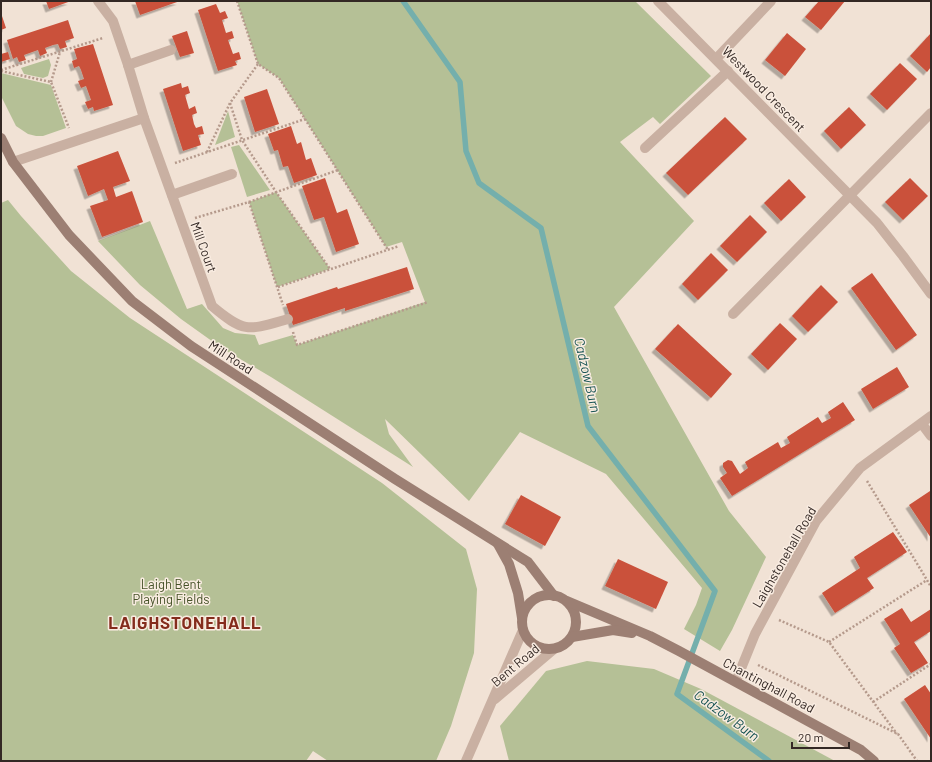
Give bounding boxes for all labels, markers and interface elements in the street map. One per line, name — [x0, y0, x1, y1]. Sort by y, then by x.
street label: Westwood Crescent — [719, 43, 809, 135]
street label: Mill Court — [187, 219, 221, 275]
water label: Cadzow Burn — [571, 336, 605, 414]
street label: Mill Road — [206, 337, 256, 377]
street label: Laighstonehall Road — [749, 504, 819, 610]
park label: Laigh Bent Playing Fields — [132, 576, 210, 607]
district label: LAIGHSTONEHALL — [108, 612, 262, 632]
street label: Bent Road — [488, 640, 542, 690]
street label: Chantinghall Road — [720, 654, 818, 716]
water label: Cadzow Burn — [691, 686, 763, 744]
scale bar — [792, 724, 849, 750]
text: 20 m — [798, 730, 824, 744]

